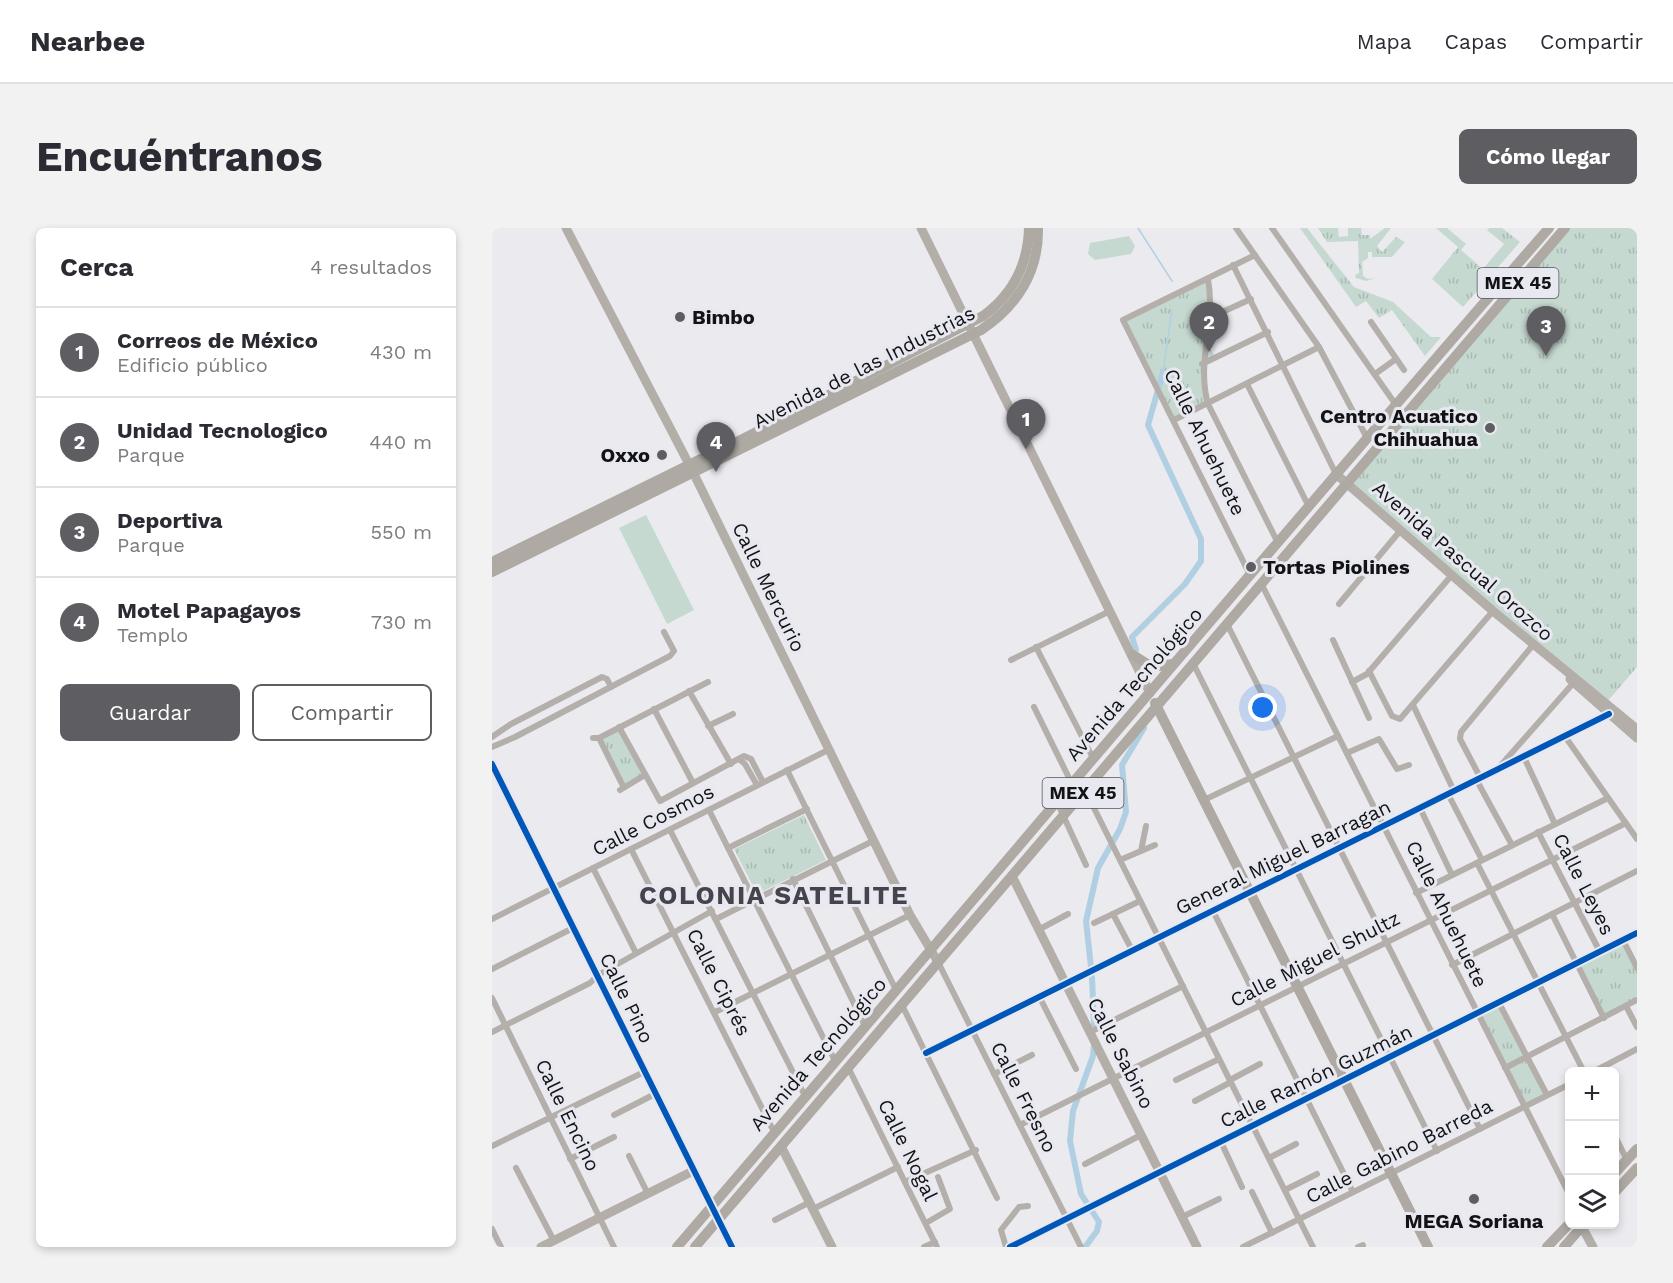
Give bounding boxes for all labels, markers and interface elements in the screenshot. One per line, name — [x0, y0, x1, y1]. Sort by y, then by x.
text: Nearbee — [30, 25, 145, 58]
text: Mapa — [1357, 29, 1412, 54]
text: Capas — [1445, 29, 1507, 54]
text: Compartir — [1540, 29, 1643, 54]
button: Cómo llegar — [1459, 129, 1637, 184]
text: Encuéntranos — [36, 132, 323, 181]
text: Cerca — [60, 252, 134, 282]
text: 4 resultados — [310, 255, 432, 279]
road number: MEX 45 — [1478, 268, 1558, 298]
street label: Avenida de las Industrias — [749, 301, 979, 433]
pin: 2 — [1190, 302, 1228, 352]
place label: Bimbo — [692, 305, 755, 329]
pin: 3 — [1526, 306, 1566, 356]
marker: Bimbo — [673, 310, 687, 324]
text: Correos de México — [117, 328, 318, 353]
text: 1 — [75, 340, 84, 364]
text: 430 m — [370, 340, 432, 364]
text: Edificio público — [117, 353, 268, 377]
street label: Calle Ahuehuete — [1159, 365, 1251, 519]
pin: 1 — [1006, 400, 1046, 449]
place label: Centro Acuatico Chihuahua — [1320, 404, 1478, 451]
text: Unidad Tecnologico — [117, 418, 328, 443]
marker: Centro Acuatico Chihuahua — [1483, 421, 1497, 435]
pin: 4 — [696, 422, 736, 472]
text: 2 — [74, 430, 85, 454]
text: 440 m — [369, 430, 432, 454]
text: Parque — [117, 443, 185, 467]
place label: Oxxo — [600, 443, 650, 467]
marker: Oxxo — [655, 448, 669, 462]
street label: Avenida Pascual Orozco — [1368, 476, 1558, 646]
text: Deportiva — [117, 508, 223, 533]
street label: Calle Mercurio — [727, 518, 811, 656]
text: 3 — [74, 520, 85, 544]
text: 550 m — [370, 520, 432, 544]
text: Parque — [117, 533, 185, 557]
place label: Tortas Piolines — [1263, 555, 1410, 579]
marker: Tortas Piolines — [1244, 560, 1258, 574]
text: Motel Papagayos — [117, 598, 301, 623]
street label: Avenida Tecnológico — [1061, 602, 1207, 766]
text: 4 — [73, 610, 86, 634]
text: 730 m — [371, 610, 432, 634]
text: Templo — [117, 623, 188, 647]
button: Guardar — [60, 684, 240, 741]
button: Compartir — [252, 684, 432, 741]
your location — [1248, 693, 1277, 722]
road number: MEX 45 — [1042, 778, 1124, 808]
street label: Calle Cosmos — [588, 779, 718, 861]
street label: General Miguel Barragan — [1171, 794, 1395, 920]
street label: Calle Leyes — [1548, 829, 1620, 939]
street label: Calle Ahuehuete — [1401, 837, 1493, 991]
district label: COLONIA SATELITE — [639, 880, 909, 910]
street label: Calle Miguel Shultz — [1226, 906, 1404, 1012]
street label: Calle Ciprés — [682, 924, 756, 1040]
street label: Calle Pino — [595, 949, 659, 1047]
street label: Avenida Tecnológico — [745, 972, 891, 1136]
street label: Calle Sabino — [1083, 993, 1159, 1113]
street label: Calle Ramón Guzmán — [1216, 1019, 1416, 1133]
street label: Calle Fresno — [986, 1038, 1062, 1156]
street label: Calle Encino — [531, 1055, 605, 1175]
map controls — [1565, 1067, 1619, 1229]
button: + — [1565, 1067, 1619, 1121]
street label: Calle Gabino Barreda — [1302, 1093, 1496, 1209]
street label: Calle Nogal — [873, 1095, 943, 1205]
button: − — [1565, 1121, 1619, 1175]
button: layers — [1565, 1175, 1619, 1229]
marker: MEGA Soriana — [1467, 1192, 1481, 1206]
place label: MEGA Soriana — [1405, 1209, 1544, 1233]

